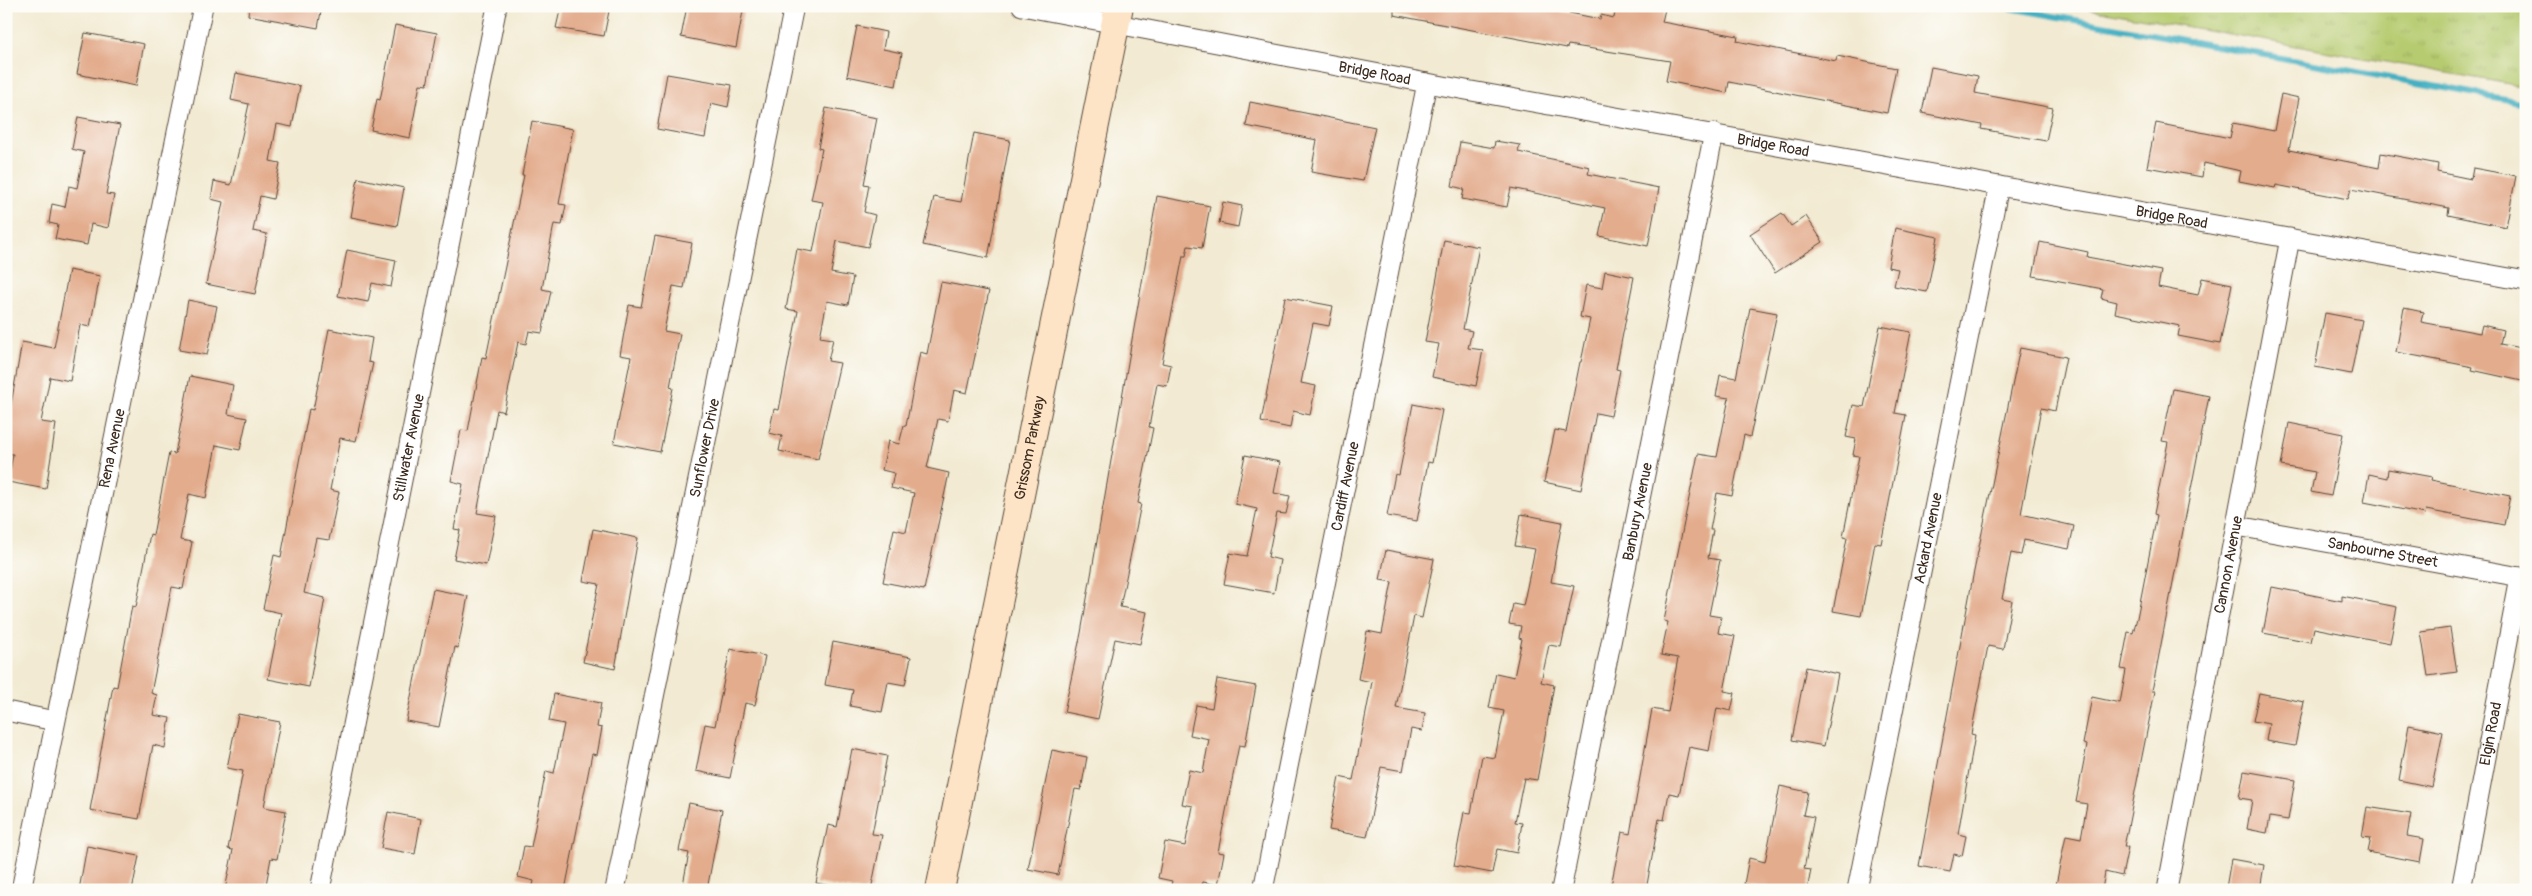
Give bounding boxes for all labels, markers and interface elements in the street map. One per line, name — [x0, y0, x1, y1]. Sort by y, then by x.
street label: Bridge Road — [1337, 57, 1412, 90]
street label: Bridge Road — [1735, 130, 1811, 162]
street label: Bridge Road — [2134, 202, 2209, 233]
street label: Stillwater Avenue — [389, 392, 429, 503]
street label: Grissom Parkway — [1010, 394, 1050, 502]
street label: Sunflower Drive — [686, 396, 724, 499]
street label: Rena Avenue — [95, 406, 130, 490]
street label: Cardiff Avenue — [1327, 439, 1364, 533]
street label: Banbury Avenue — [1619, 460, 1657, 562]
street label: Ackard Avenue — [1910, 490, 1947, 585]
street label: Cannon Avenue — [2210, 514, 2247, 615]
street label: Sanbourne Street — [2326, 533, 2440, 572]
street label: Elgin Road — [2476, 700, 2506, 767]

